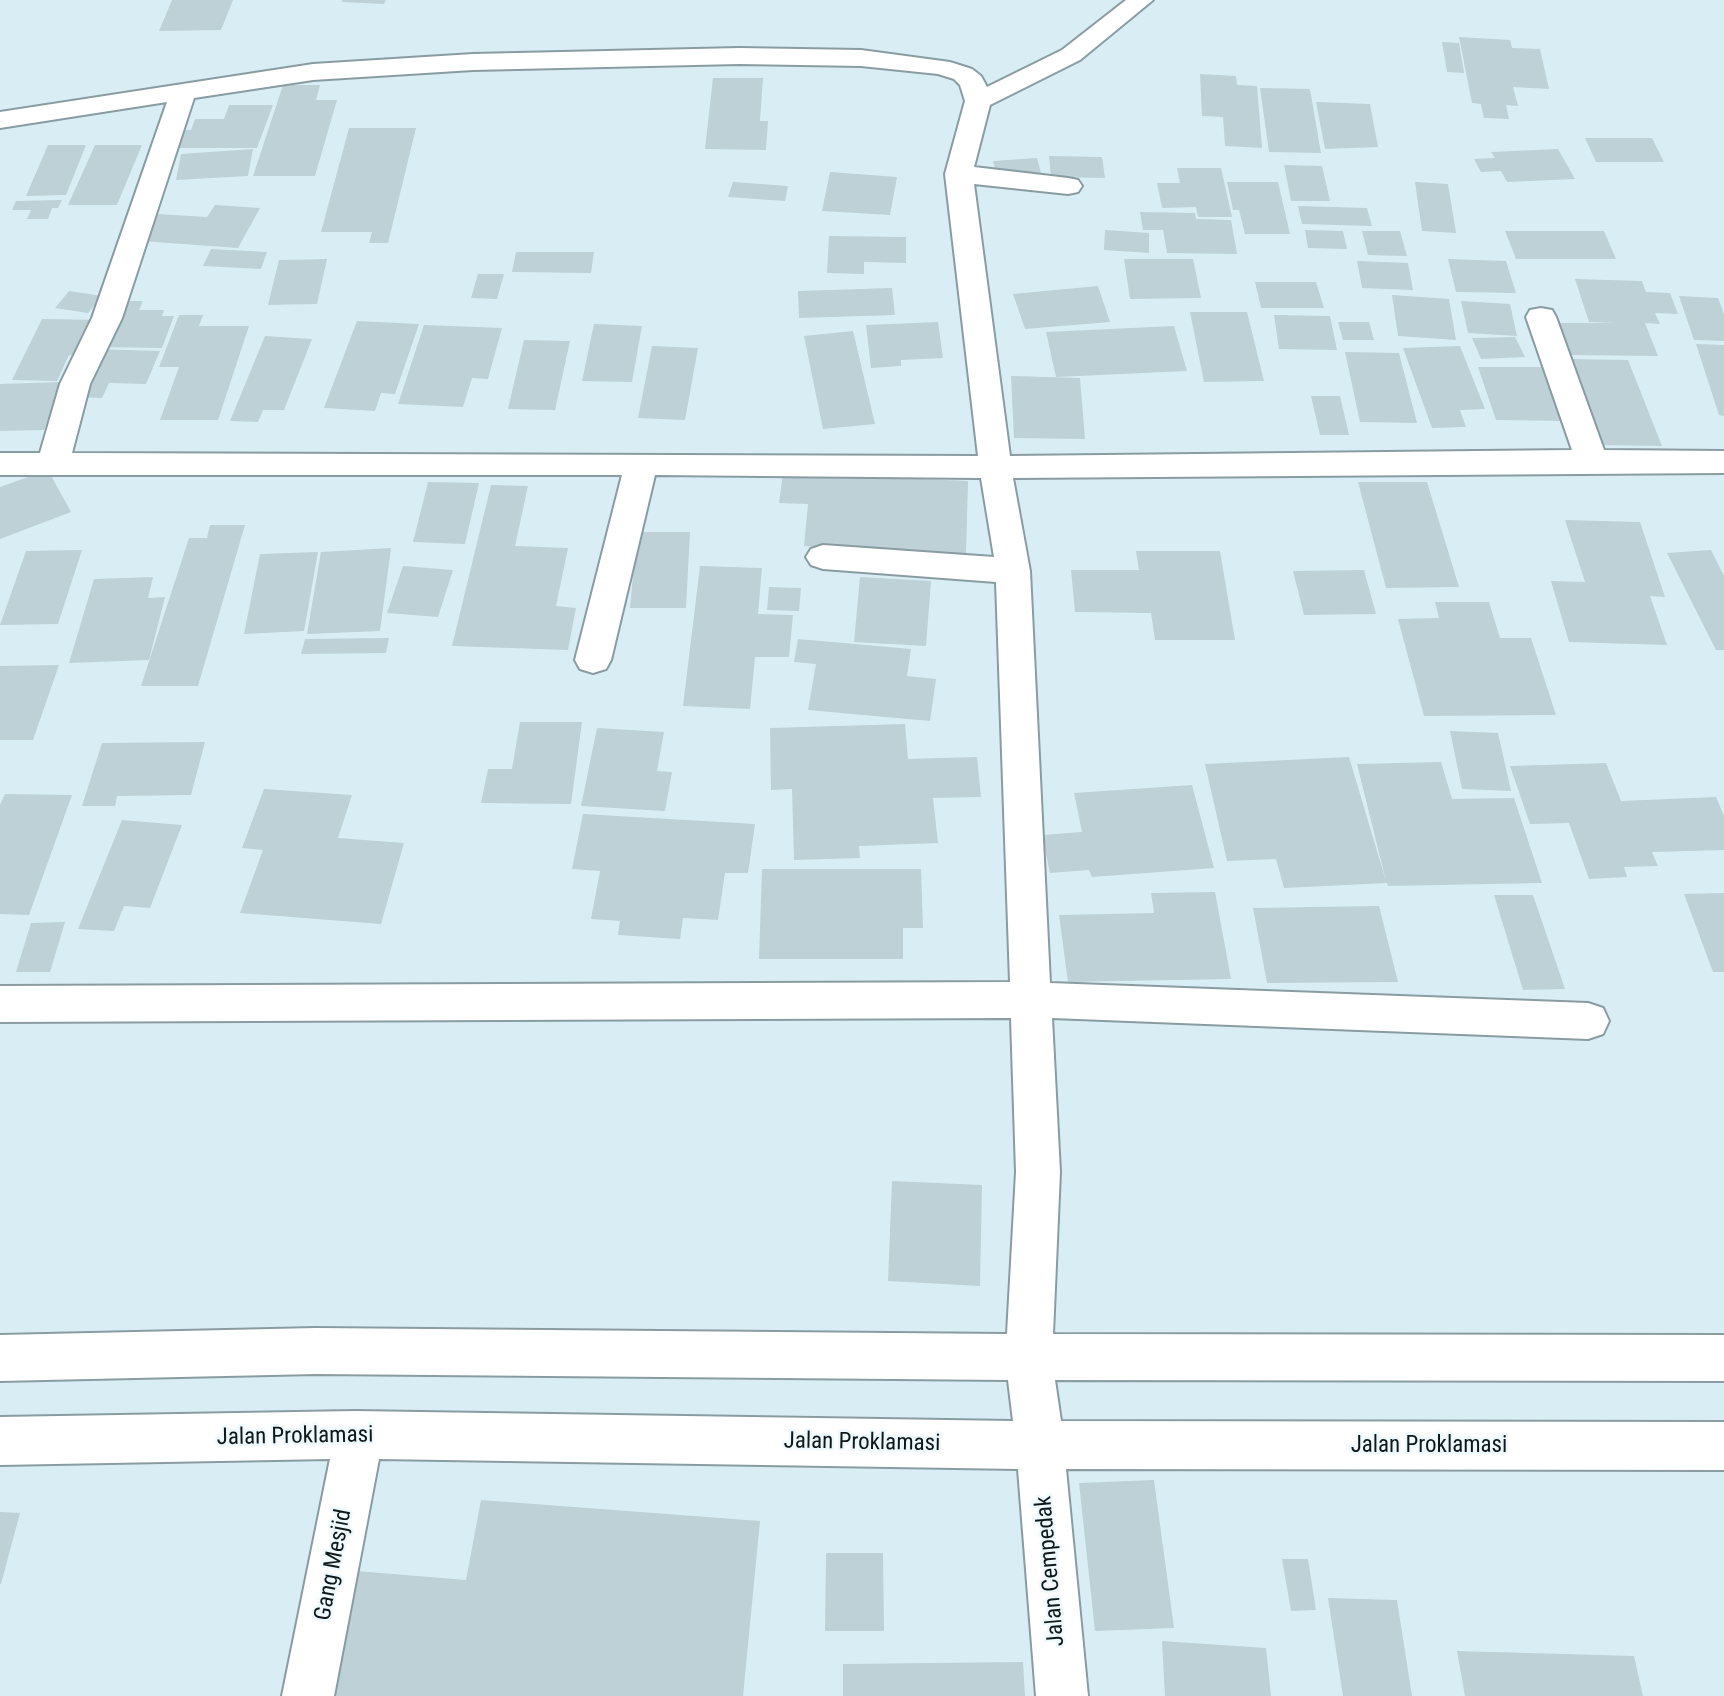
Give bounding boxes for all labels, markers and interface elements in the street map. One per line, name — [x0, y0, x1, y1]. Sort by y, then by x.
street label: Jalan Proklamasi — [216, 1422, 374, 1452]
street label: Jalan Proklamasi — [783, 1428, 941, 1458]
street label: Jalan Proklamasi — [1351, 1432, 1507, 1460]
street label: Jalan Cempedak — [1031, 1495, 1071, 1647]
street label: Gang Mesjid — [310, 1507, 358, 1623]

